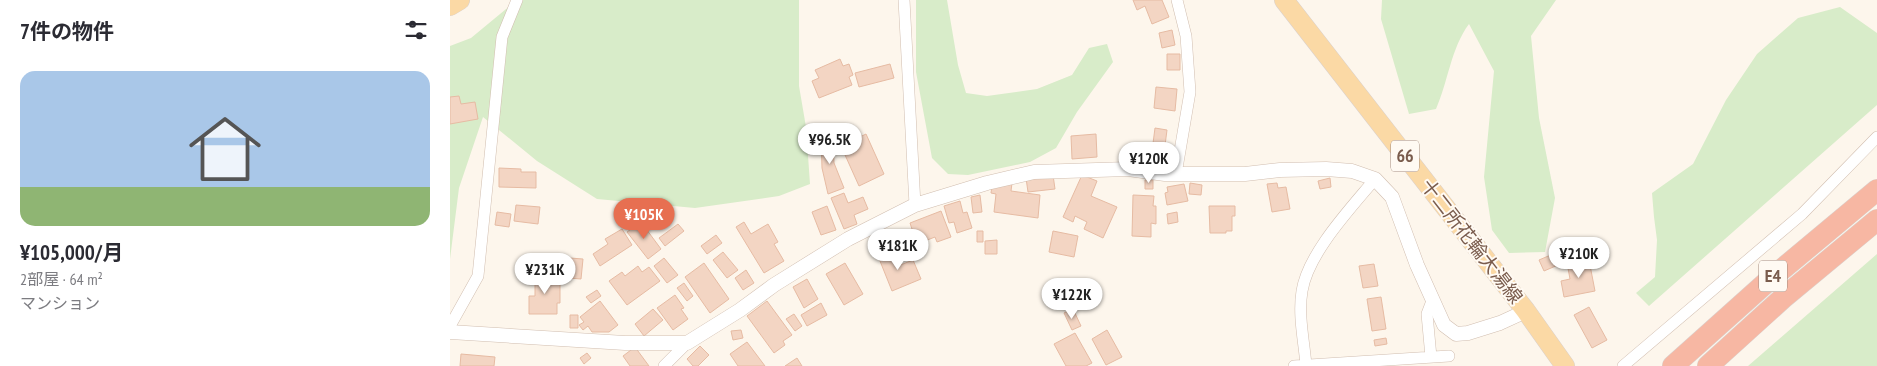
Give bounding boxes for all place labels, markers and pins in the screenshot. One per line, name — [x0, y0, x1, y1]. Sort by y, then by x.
pin: ¥96.5K — [789, 122, 871, 165]
pin: ¥120K — [1114, 142, 1184, 184]
pin: ¥105K — [609, 198, 679, 240]
pin: ¥181K — [863, 228, 933, 271]
pin: ¥210K — [1544, 236, 1614, 279]
pin: ¥231K — [510, 252, 580, 295]
pin: ¥122K — [1037, 278, 1107, 320]

